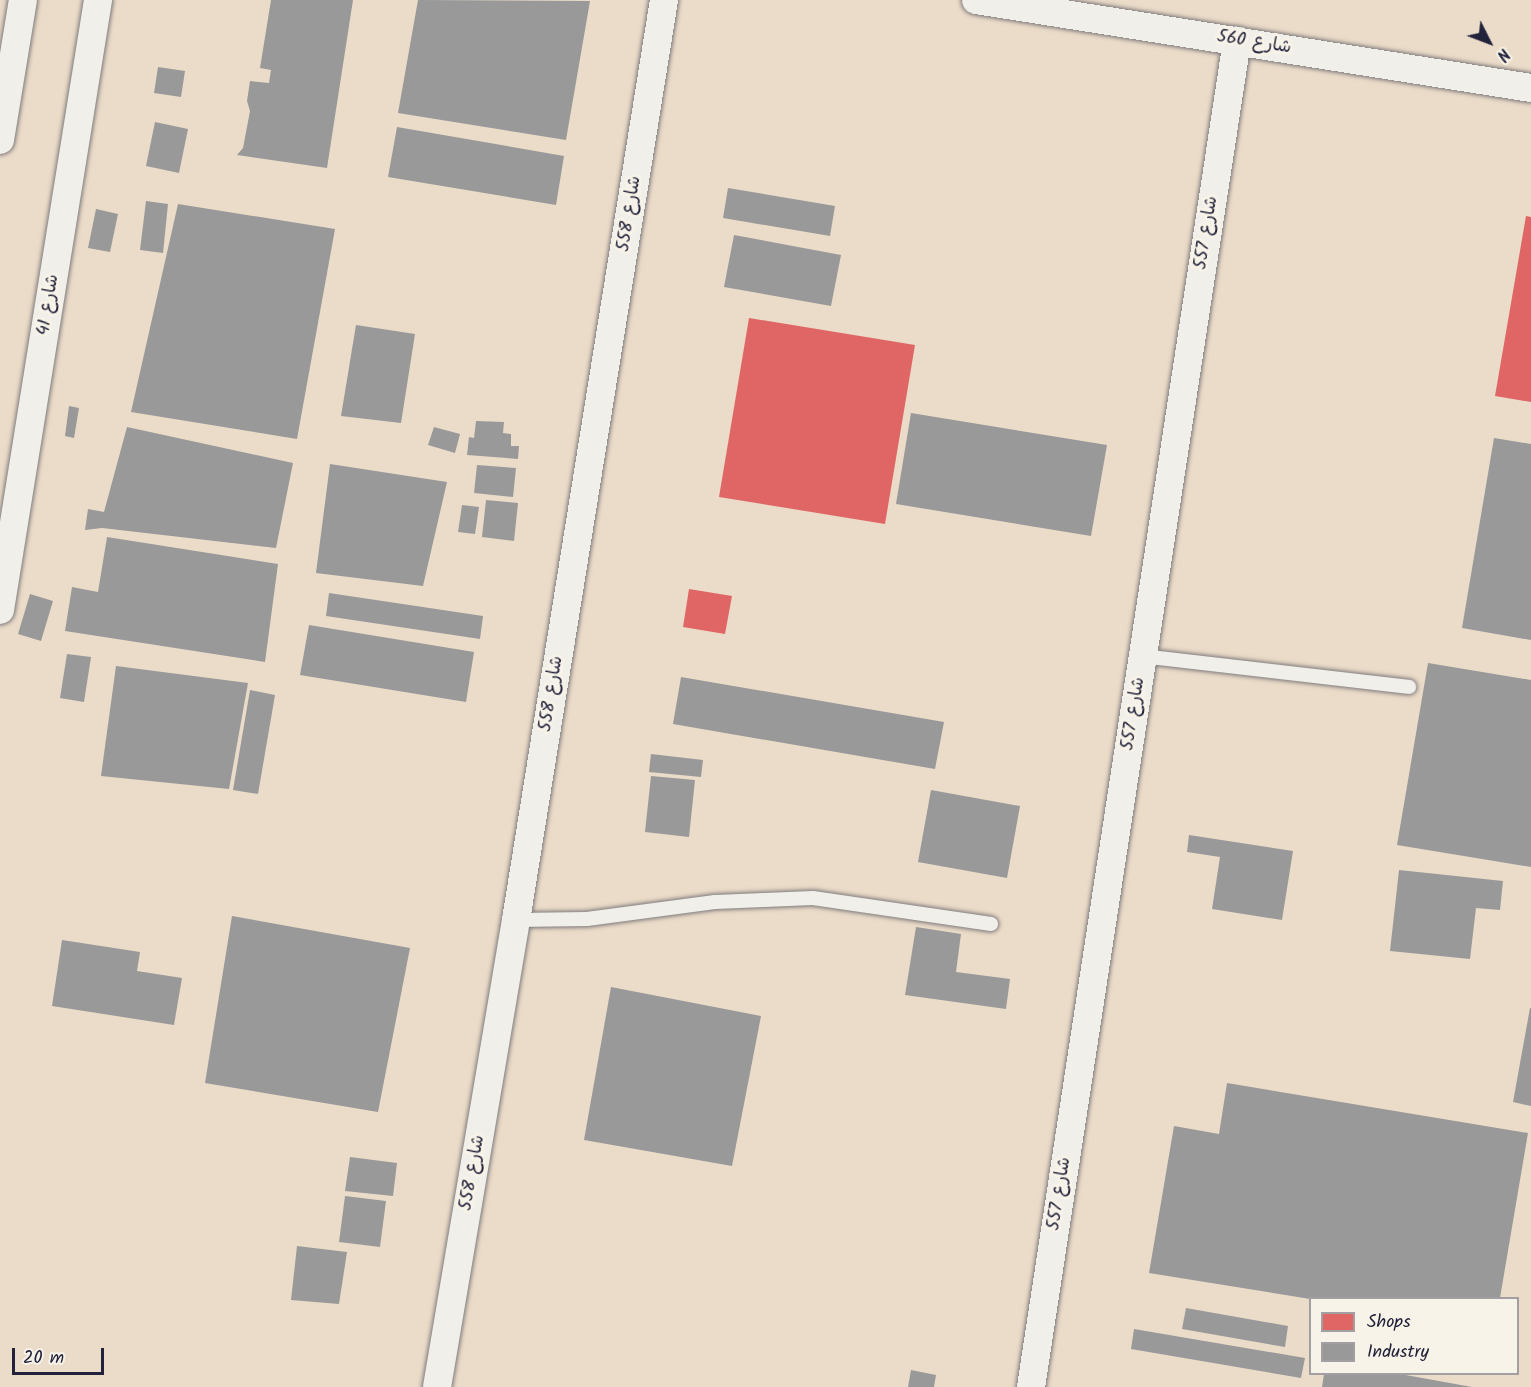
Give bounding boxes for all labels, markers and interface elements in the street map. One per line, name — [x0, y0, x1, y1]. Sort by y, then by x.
north arrow — [1459, 12, 1519, 72]
street label: شارع 560 — [1215, 26, 1293, 60]
text: N — [1490, 42, 1515, 66]
street label: شارع 558 — [613, 175, 647, 253]
street label: شارع 557 — [1191, 195, 1223, 271]
street label: شارع 41 — [34, 273, 64, 337]
street label: شارع 558 — [535, 655, 569, 733]
street label: شارع 557 — [1118, 676, 1150, 752]
street label: شارع 558 — [456, 1134, 490, 1212]
street label: شارع 557 — [1044, 1156, 1076, 1232]
legend — [1309, 1297, 1519, 1375]
text: Shops — [1367, 1308, 1411, 1337]
scale bar — [15, 1336, 106, 1374]
text: Industry — [1367, 1338, 1429, 1367]
text: 20 m — [23, 1344, 64, 1373]

